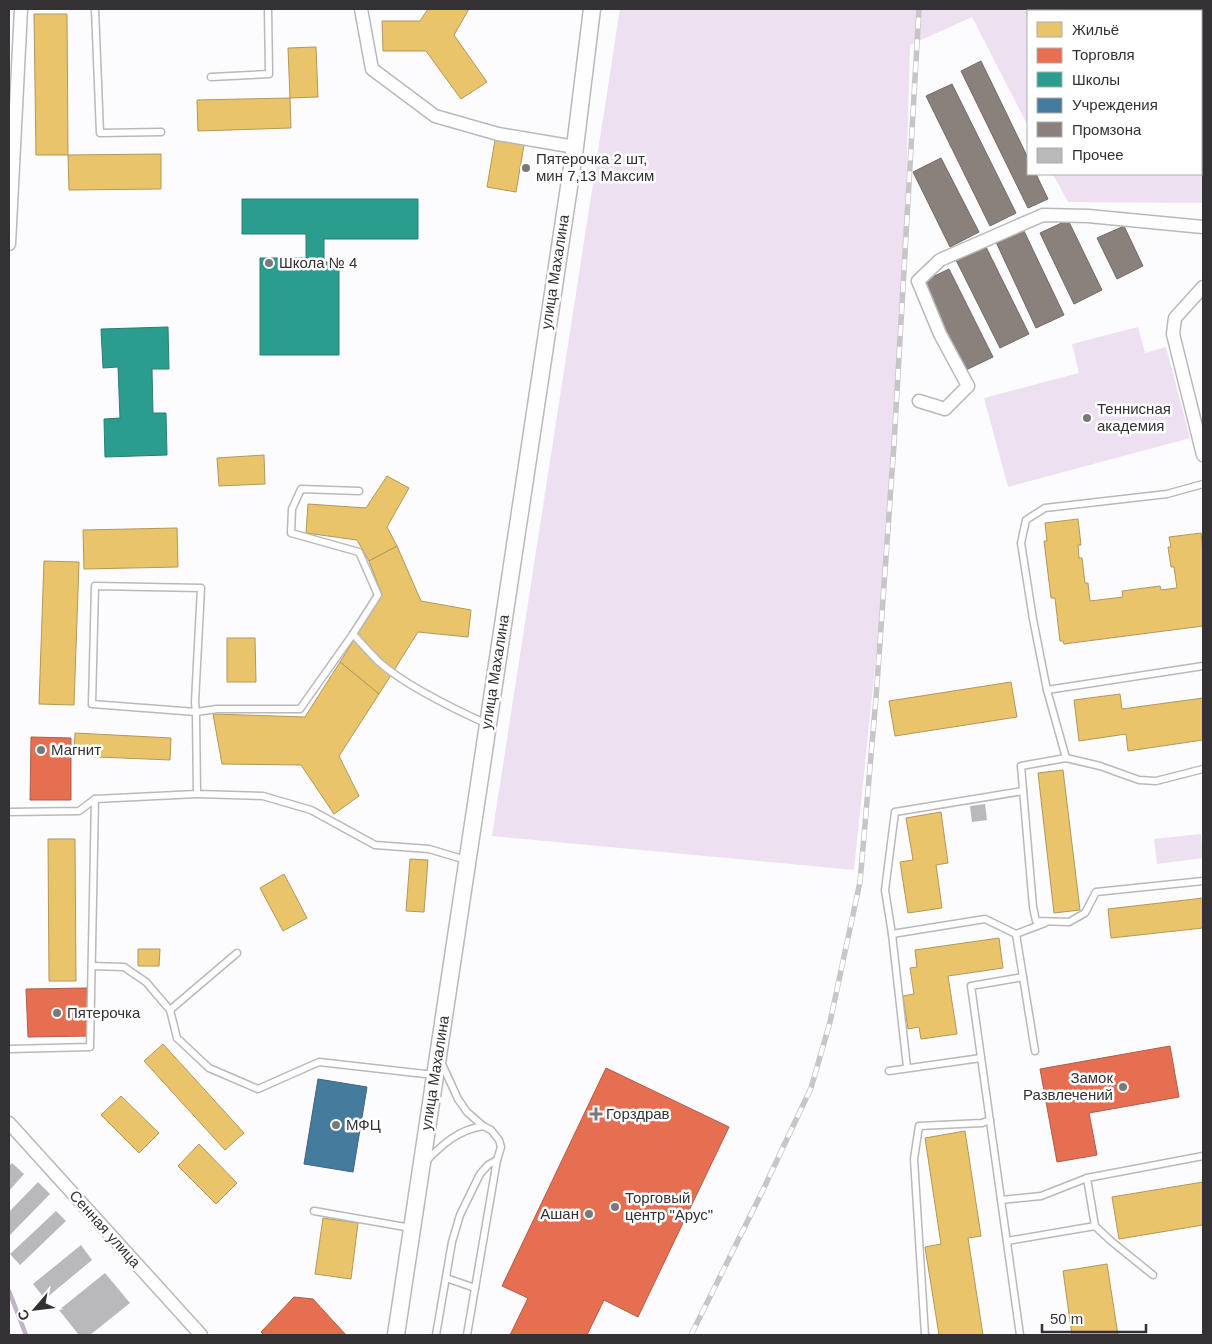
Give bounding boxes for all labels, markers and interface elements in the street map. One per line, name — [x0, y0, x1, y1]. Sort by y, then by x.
legend — [1027, 10, 1202, 175]
text: Жильё — [1072, 21, 1119, 38]
text: Торговля — [1072, 46, 1135, 63]
text: Школы — [1072, 71, 1120, 88]
text: Учреждения — [1072, 96, 1158, 113]
text: Промзона — [1072, 121, 1142, 138]
text: Прочее — [1072, 146, 1124, 163]
place label: Пятерочка 2 шт, мин 7,13 Максим — [536, 150, 654, 184]
marker: Пятерочка 2 шт, мин 7,13 Максим — [520, 162, 532, 174]
street label: улица Махалина — [537, 213, 572, 330]
place label: Школа № 4 — [279, 254, 357, 271]
marker: Школа № 4 — [263, 257, 275, 269]
place label: Теннисная академия — [1097, 400, 1171, 434]
marker: Теннисная академия — [1081, 412, 1093, 424]
street label: улица Махалина — [477, 613, 512, 730]
place label: Магнит — [51, 741, 101, 758]
marker: Магнит — [35, 744, 47, 756]
place label: Пятерочка — [67, 1004, 141, 1021]
marker: Пятерочка — [51, 1007, 63, 1019]
street label: улица Махалина — [417, 1014, 452, 1131]
place label: Замок Развлечений — [1023, 1069, 1113, 1103]
marker: Замок Развлечений — [1117, 1081, 1129, 1093]
place label: Горздрав — [606, 1105, 670, 1122]
marker: Горздрав — [590, 1108, 602, 1120]
place label: МФЦ — [346, 1116, 381, 1133]
marker: МФЦ — [330, 1119, 342, 1131]
street label: Сенная улица — [66, 1187, 145, 1271]
place label: Торговый центр "Арус" — [625, 1189, 713, 1223]
marker: Торговый центр "Арус" — [609, 1201, 621, 1213]
place label: Ашан — [540, 1205, 579, 1222]
marker: Ашан — [583, 1208, 595, 1220]
north arrow — [10, 1284, 60, 1334]
scale bar — [1042, 1302, 1146, 1334]
text: С — [14, 1307, 33, 1323]
text: 50 m — [1050, 1310, 1083, 1327]

